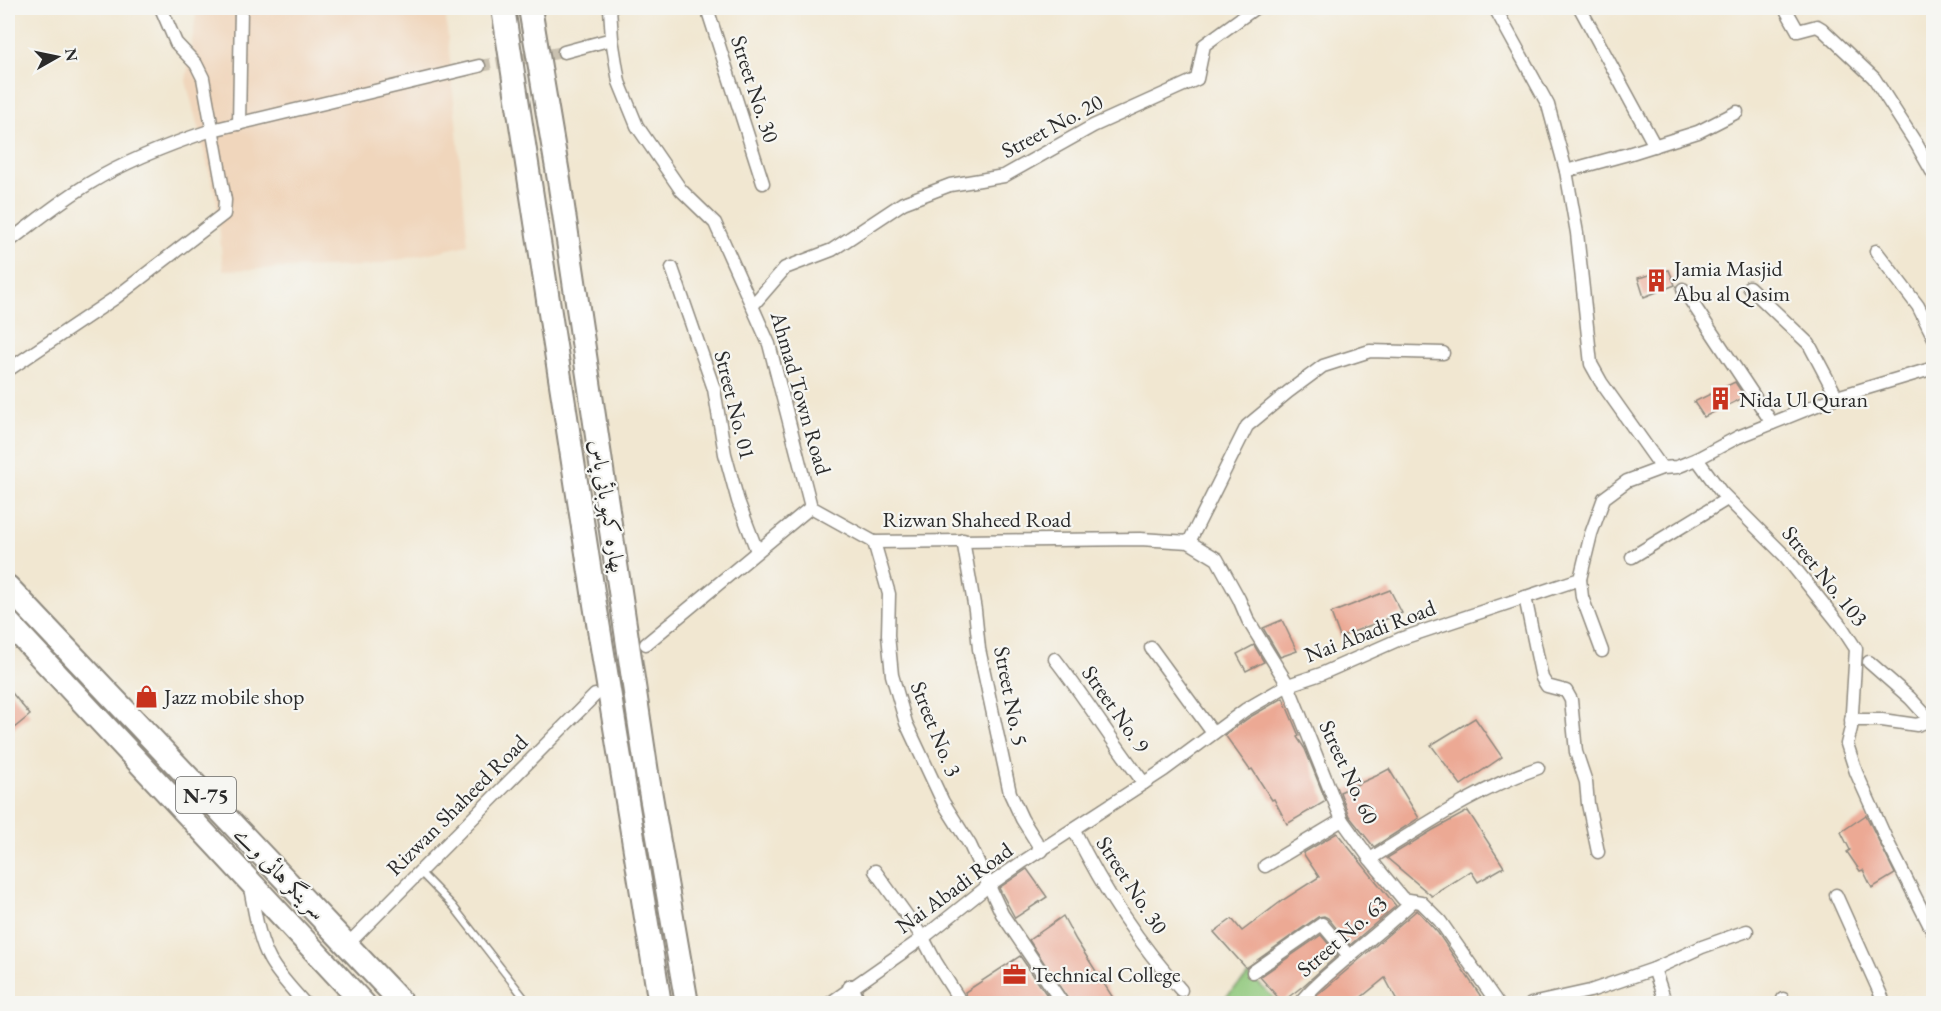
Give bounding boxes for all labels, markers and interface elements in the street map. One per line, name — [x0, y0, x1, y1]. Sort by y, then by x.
north arrow — [27, 27, 87, 87]
street label: Street No. 30 — [724, 32, 786, 147]
text: N — [60, 47, 83, 63]
street label: Street No. 20 — [996, 87, 1108, 165]
place label: Jamia Masjid Abu al Qasim — [1672, 254, 1790, 308]
building icon: Jamia Masjid Abu al Qasim — [1643, 268, 1669, 294]
street label: Ahmad Town Road — [764, 307, 838, 479]
street label: Street No. 01 — [707, 348, 763, 462]
place label: Nida Ul Quran — [1739, 385, 1869, 414]
building icon: Nida Ul Quran — [1708, 386, 1734, 412]
street label: بھارہ کہو بائی پاس — [581, 437, 633, 575]
street label: Rizwan Shaheed Road — [883, 505, 1072, 534]
street label: Street No. 103 — [1775, 520, 1875, 632]
street label: Nai Abadi Road — [1300, 592, 1440, 669]
street label: Street No. 5 — [987, 644, 1035, 748]
street label: Street No. 9 — [1075, 660, 1157, 759]
street label: Street No. 3 — [904, 677, 968, 781]
place label: Jazz mobile shop — [162, 682, 305, 711]
shop icon: Jazz mobile shop — [133, 683, 159, 709]
street label: Street No. 60 — [1312, 716, 1386, 829]
street label: Rizwan Shaheed Road — [380, 727, 535, 882]
road number: N-75 — [176, 777, 236, 813]
street label: سرینگر ہائی وے — [228, 820, 332, 926]
street label: Street No. 30 — [1090, 831, 1175, 940]
street label: Nai Abadi Road — [890, 835, 1019, 940]
street label: Street No. 63 — [1291, 889, 1393, 983]
place label: Technical College — [1032, 960, 1181, 989]
office icon: Technical College — [1001, 961, 1027, 987]

